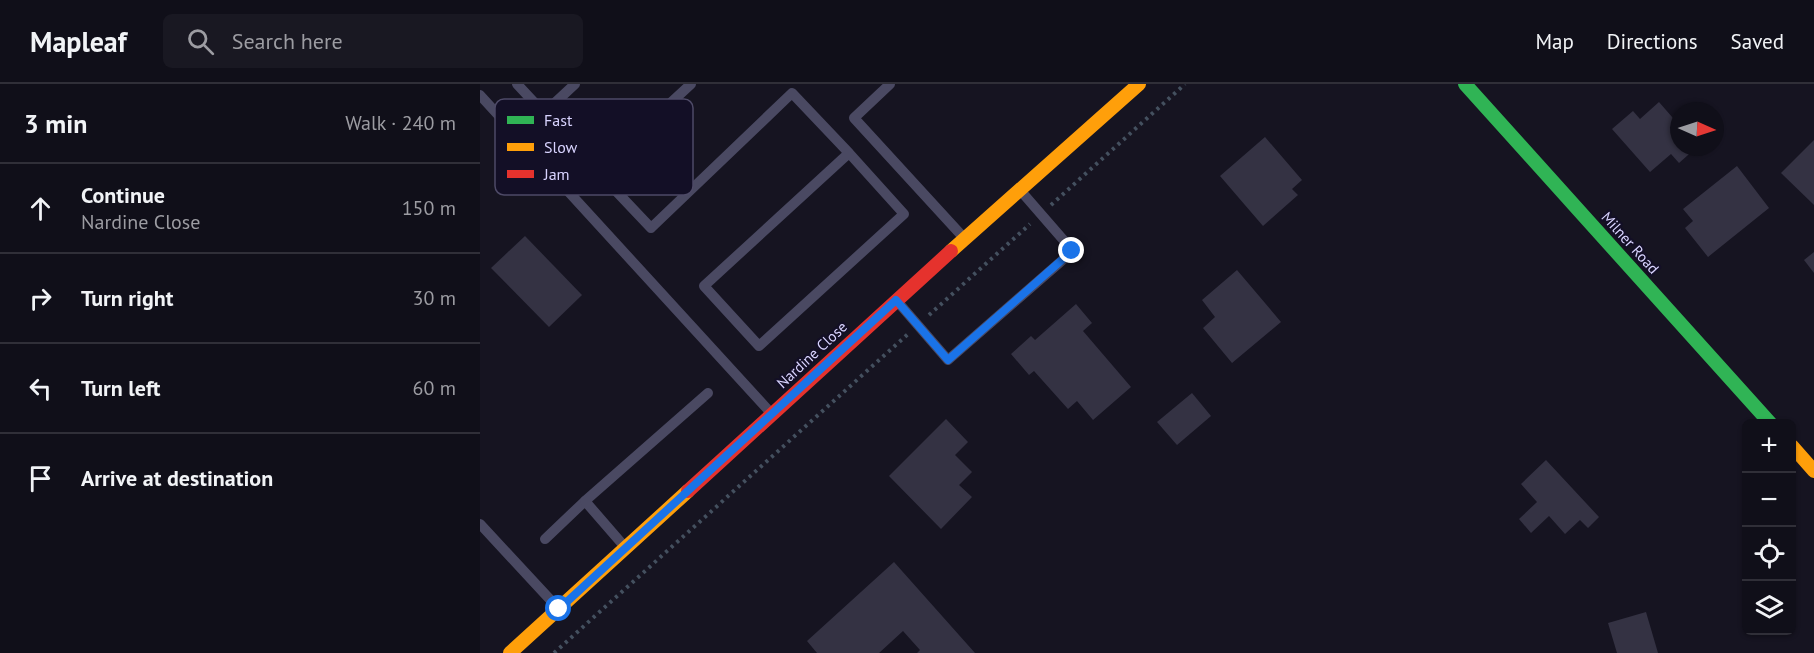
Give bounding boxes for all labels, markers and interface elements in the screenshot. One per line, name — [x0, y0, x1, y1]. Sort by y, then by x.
search box — [163, 14, 583, 68]
text: Mapleaf — [30, 23, 127, 60]
icon: search — [184, 25, 217, 58]
text: Search here — [232, 27, 343, 55]
text: Map — [1535, 28, 1574, 55]
text: Directions — [1607, 28, 1698, 55]
text: Saved — [1731, 28, 1784, 55]
legend — [495, 99, 693, 195]
north arrow — [1670, 102, 1724, 156]
text: 3 min — [24, 107, 87, 140]
text: Walk · 240 m — [345, 110, 456, 136]
text: Fast — [544, 110, 573, 130]
text: Slow — [544, 137, 578, 157]
text: Jam — [543, 164, 570, 184]
text: Continue — [81, 181, 165, 209]
icon: ahead — [24, 192, 57, 225]
text: 150 m — [402, 195, 456, 221]
street label: Milner Road — [1598, 208, 1663, 278]
text: Nardine Close — [81, 209, 200, 235]
route end — [1058, 237, 1084, 263]
icon: right — [24, 282, 57, 315]
text: Turn right — [81, 284, 173, 312]
text: 30 m — [413, 285, 456, 311]
street label: Nardine Close — [772, 317, 851, 392]
icon: left — [24, 372, 57, 405]
text: Turn left — [81, 374, 161, 402]
text: 60 m — [413, 375, 456, 401]
map controls — [1742, 419, 1796, 635]
button: + — [1742, 419, 1796, 473]
icon: arrive — [24, 462, 57, 495]
text: Arrive at destination — [81, 464, 273, 492]
button: − — [1742, 473, 1796, 527]
button: locate — [1742, 527, 1796, 581]
button: layers — [1742, 581, 1796, 635]
route start — [545, 595, 571, 621]

